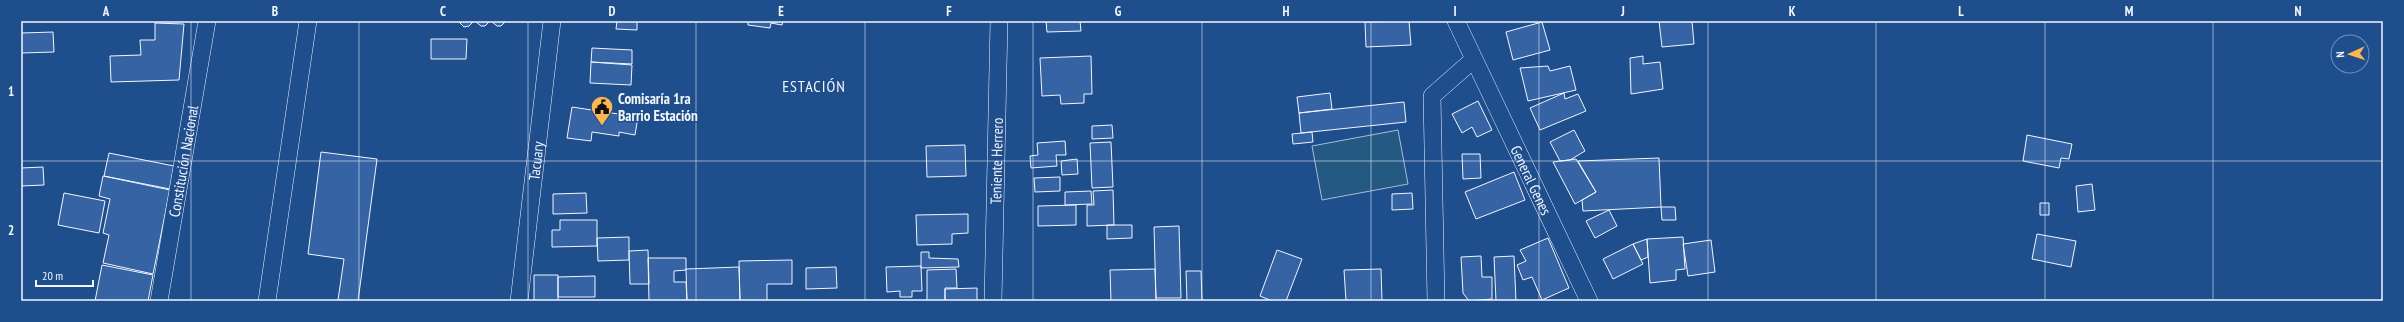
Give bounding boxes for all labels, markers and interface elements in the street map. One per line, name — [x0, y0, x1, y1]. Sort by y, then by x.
text: A — [102, 3, 110, 20]
text: B — [272, 3, 278, 20]
text: C — [440, 3, 446, 20]
text: D — [609, 3, 616, 20]
text: E — [778, 3, 784, 20]
text: F — [946, 3, 952, 20]
text: G — [1115, 3, 1122, 20]
text: H — [1283, 3, 1290, 20]
text: I — [1453, 3, 1457, 20]
text: J — [1620, 3, 1625, 20]
text: K — [1789, 3, 1796, 20]
text: L — [1958, 3, 1964, 20]
text: M — [2125, 3, 2134, 20]
text: N — [2294, 3, 2302, 20]
north arrow — [2330, 34, 2370, 74]
text: N — [2333, 51, 2347, 58]
district label: ESTACIÓN — [782, 76, 846, 96]
text: 1 — [8, 83, 14, 100]
place label: Comisaría 1ra Barrio Estación — [618, 89, 698, 125]
public building icon: Comisaría 1ra Barrio Estación — [589, 94, 615, 127]
street label: Constitución Nacional — [164, 103, 202, 218]
street label: Teniente Herrero — [986, 117, 1006, 205]
street label: Tacuary — [524, 140, 547, 181]
street label: General Genes — [1507, 142, 1556, 218]
text: 2 — [8, 222, 14, 239]
scale bar — [36, 262, 93, 288]
text: 20 m — [42, 268, 63, 283]

